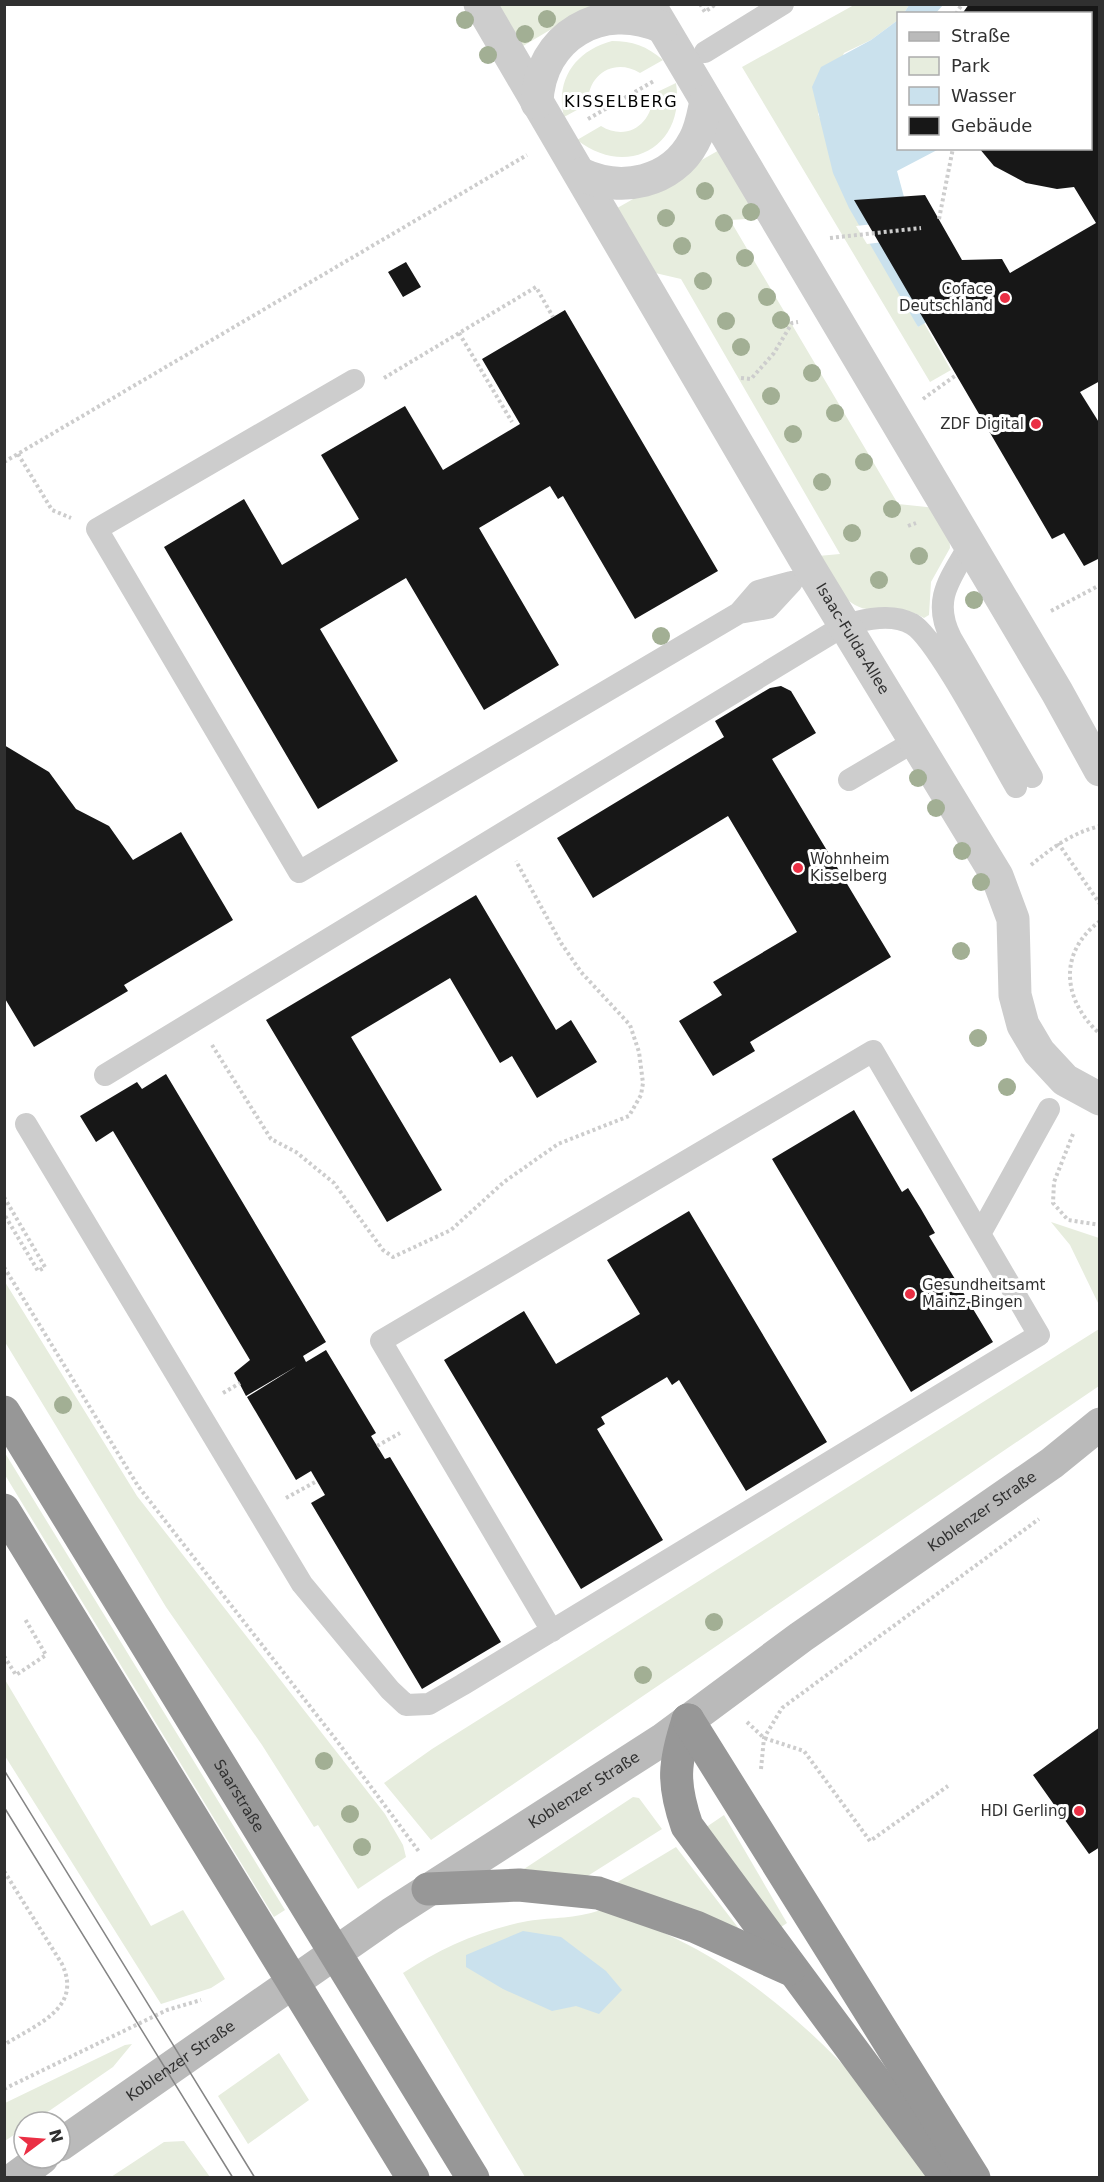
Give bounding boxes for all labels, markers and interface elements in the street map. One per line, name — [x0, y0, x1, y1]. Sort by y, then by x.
legend — [897, 12, 1092, 150]
text: Straße — [951, 25, 1010, 46]
text: Park — [951, 55, 990, 76]
text: Wasser — [951, 85, 1017, 106]
district label: KISSELBERG — [564, 92, 678, 111]
text: Gebäude — [951, 115, 1032, 136]
place label: Coface Deutschland — [899, 280, 993, 315]
marker: Coface Deutschland — [998, 291, 1012, 305]
place label: ZDF Digital — [940, 415, 1024, 433]
marker: ZDF Digital — [1029, 417, 1043, 431]
street label: Isaac-Fulda-Allee — [812, 580, 893, 697]
place label: Wohnheim Kisselberg — [810, 850, 890, 885]
marker: Wohnheim Kisselberg — [791, 861, 805, 875]
place label: Gesundheitsamt Mainz-Bingen — [922, 1276, 1046, 1311]
marker: Gesundheitsamt Mainz-Bingen — [903, 1287, 917, 1301]
street label: Koblenzer Straße — [924, 1468, 1040, 1555]
street label: Koblenzer Straße — [525, 1748, 643, 1832]
street label: Saarstraße — [210, 1756, 268, 1835]
place label: HDI Gerling — [981, 1802, 1067, 1820]
marker: HDI Gerling — [1072, 1804, 1086, 1818]
street label: Koblenzer Straße — [123, 2017, 238, 2105]
north arrow — [12, 2110, 72, 2170]
text: N — [45, 2127, 67, 2145]

